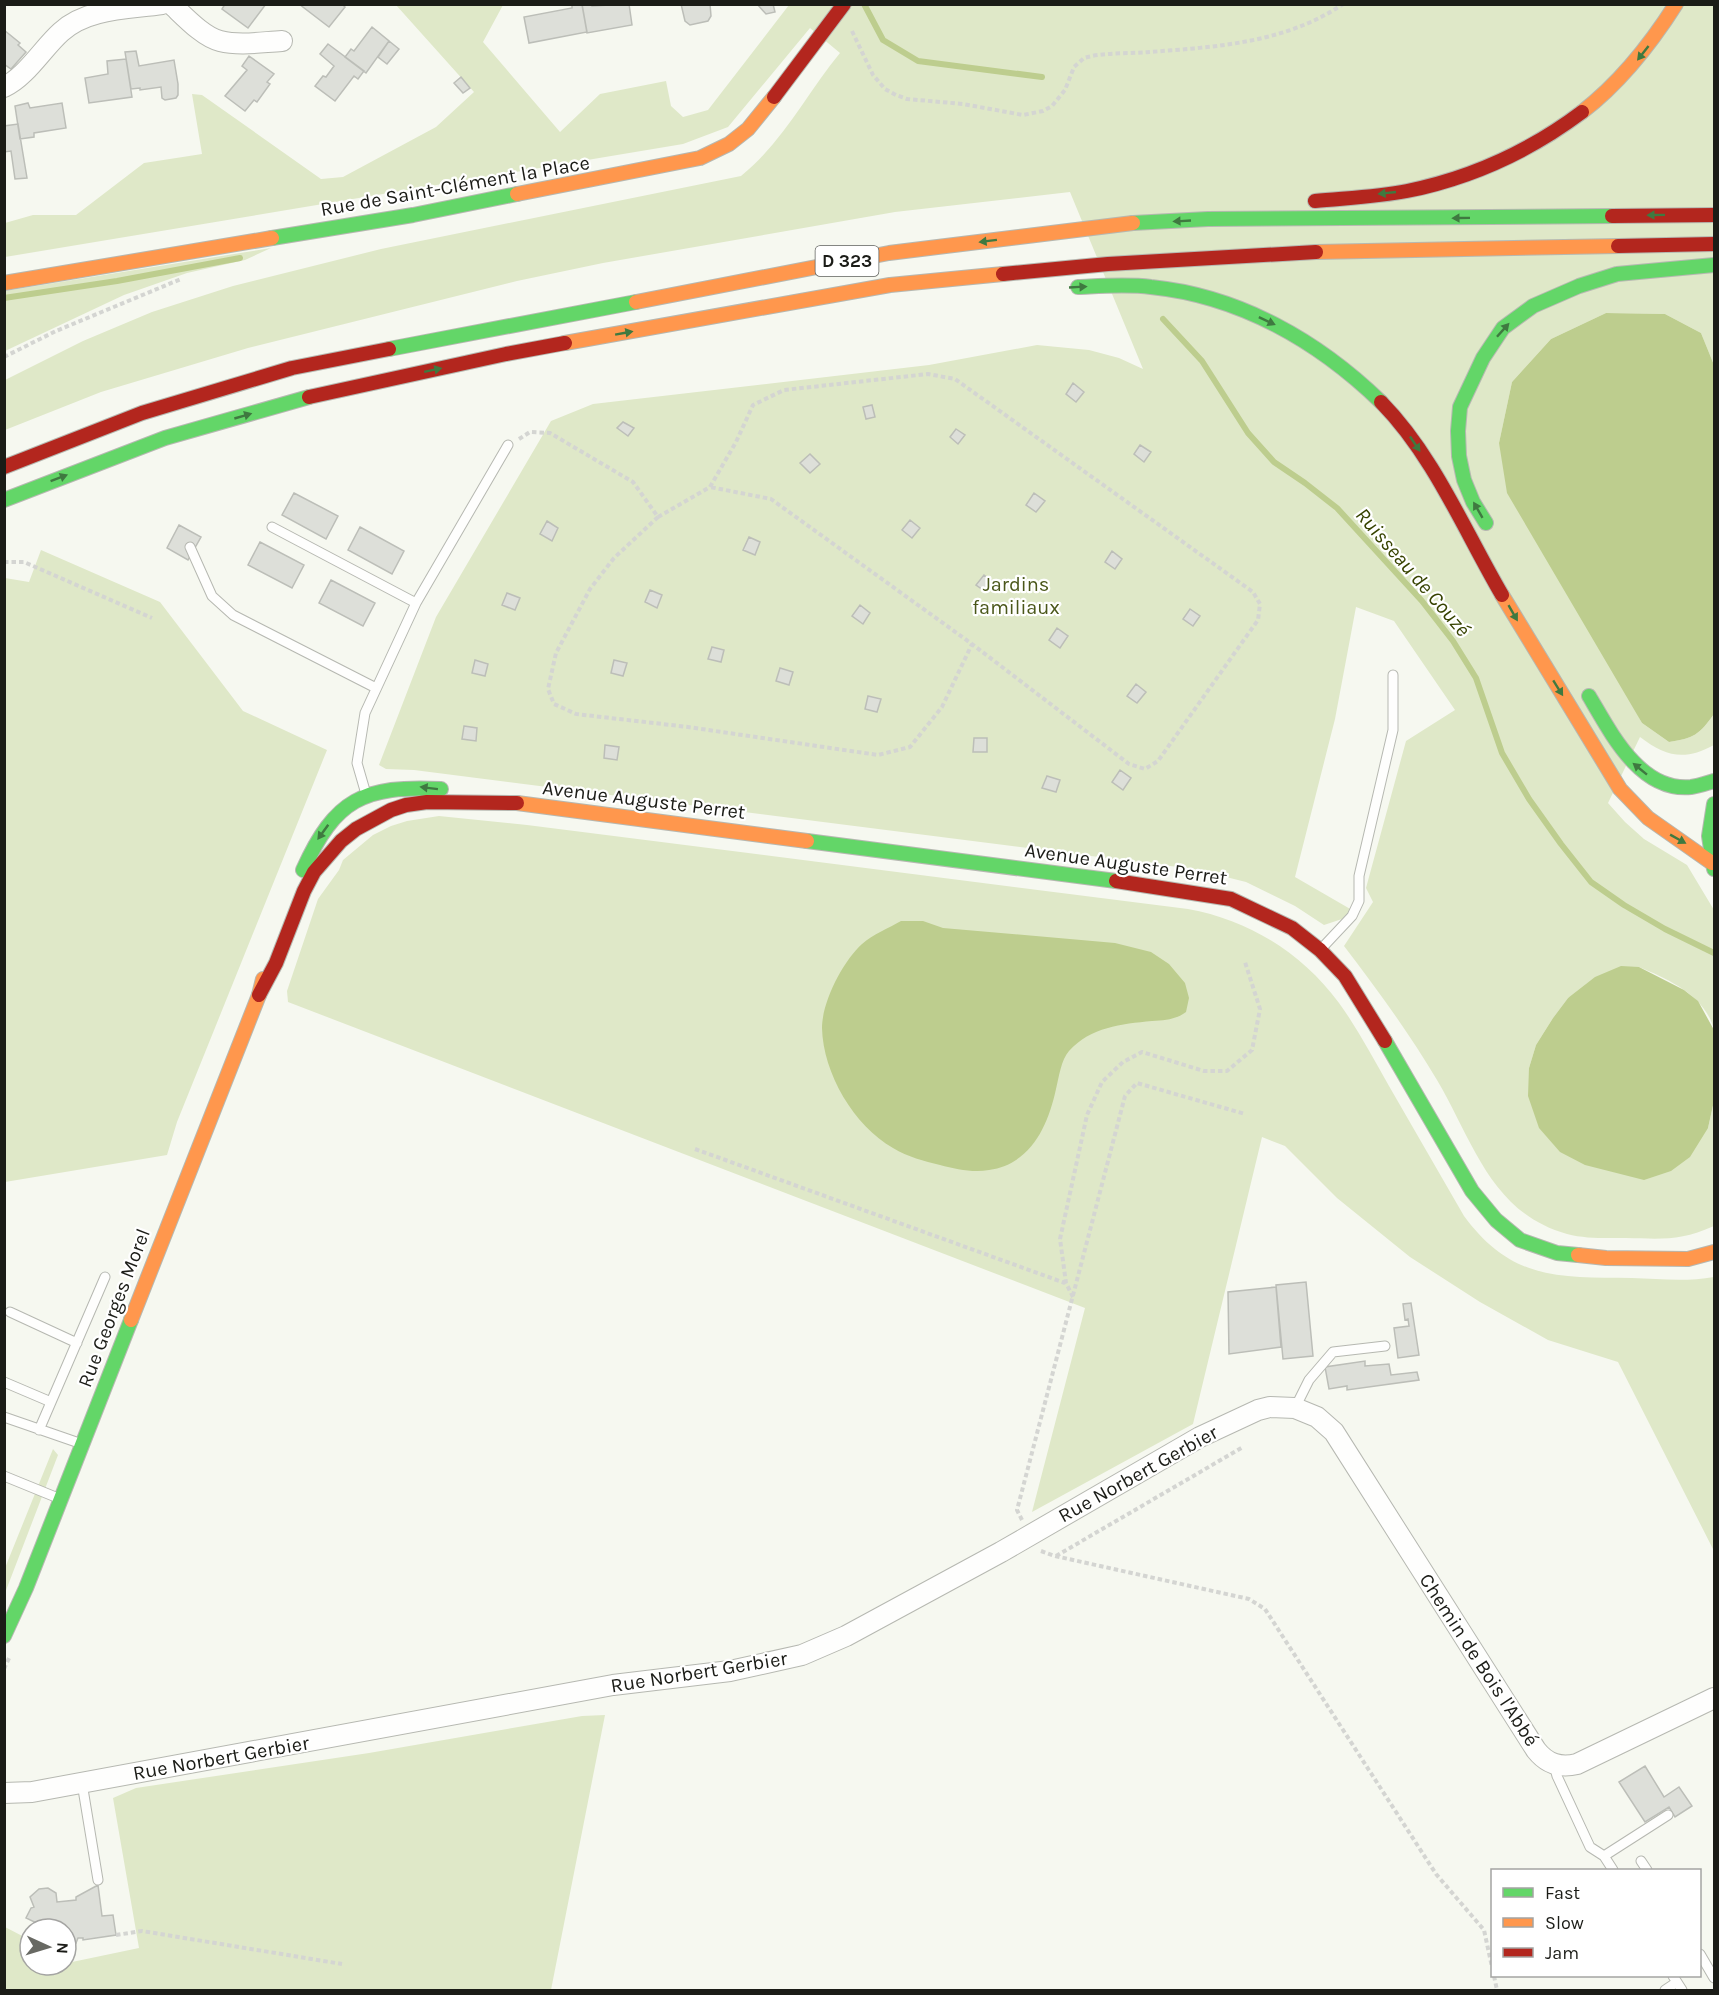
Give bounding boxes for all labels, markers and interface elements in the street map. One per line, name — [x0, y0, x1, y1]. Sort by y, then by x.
one-way arrow — [1638, 45, 1650, 60]
street label: Rue de Saint-Clément la Place — [319, 151, 591, 221]
one-way arrow — [1377, 188, 1396, 198]
one-way arrow — [1647, 210, 1666, 220]
one-way arrow — [1452, 213, 1471, 223]
one-way arrow — [1173, 216, 1192, 225]
one-way arrow — [979, 236, 998, 245]
road number: D 323 — [816, 246, 878, 276]
one-way arrow — [1068, 283, 1087, 292]
one-way arrow — [1259, 316, 1276, 325]
one-way arrow — [1496, 323, 1510, 338]
one-way arrow — [615, 328, 634, 337]
one-way arrow — [424, 365, 442, 375]
one-way arrow — [234, 411, 252, 420]
one-way arrow — [1409, 436, 1420, 452]
one-way arrow — [50, 473, 68, 483]
one-way arrow — [1473, 501, 1483, 518]
water label: Ruisseau de Couzé — [1351, 503, 1475, 641]
park label: Jardins familiaux — [972, 573, 1060, 619]
one-way arrow — [1507, 605, 1518, 621]
one-way arrow — [1553, 680, 1564, 696]
one-way arrow — [1632, 763, 1648, 776]
street label: Avenue Auguste Perret — [541, 776, 747, 824]
one-way arrow — [420, 783, 439, 793]
one-way arrow — [317, 823, 329, 839]
one-way arrow — [1670, 833, 1686, 844]
street label: Avenue Auguste Perret — [1023, 838, 1229, 890]
street label: Rue Georges Morel — [73, 1225, 155, 1391]
street label: Rue Norbert Gerbier — [1054, 1420, 1222, 1527]
street label: Chemin de Bois l'Abbé — [1415, 1569, 1543, 1751]
street label: Rue Norbert Gerbier — [609, 1647, 790, 1697]
street label: Rue Norbert Gerbier — [131, 1731, 312, 1785]
legend — [1491, 1869, 1701, 1977]
text: Fast — [1545, 1882, 1580, 1904]
text: Slow — [1545, 1912, 1584, 1934]
north arrow — [18, 1917, 78, 1977]
text: N — [53, 1942, 72, 1954]
text: Jam — [1545, 1942, 1579, 1964]

